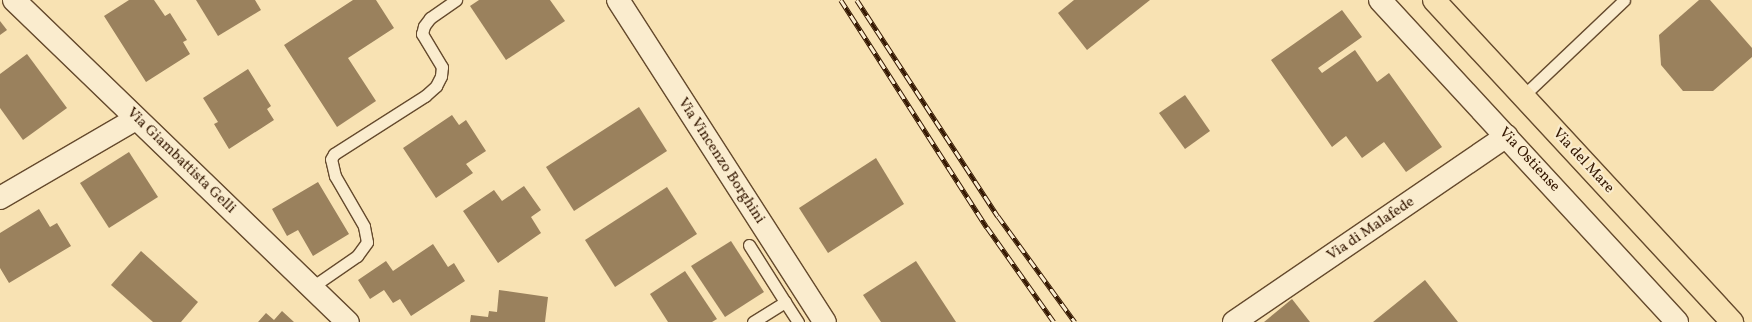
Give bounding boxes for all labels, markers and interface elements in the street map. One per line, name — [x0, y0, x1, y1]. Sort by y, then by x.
street label: Via Vincenzo Borghini — [673, 94, 769, 228]
street label: Via Giambattista Gelli — [123, 104, 239, 218]
street label: Via Ostiense — [1495, 124, 1563, 196]
street label: Via del Mare — [1548, 125, 1618, 197]
street label: Via di Malafede — [1324, 193, 1418, 265]

